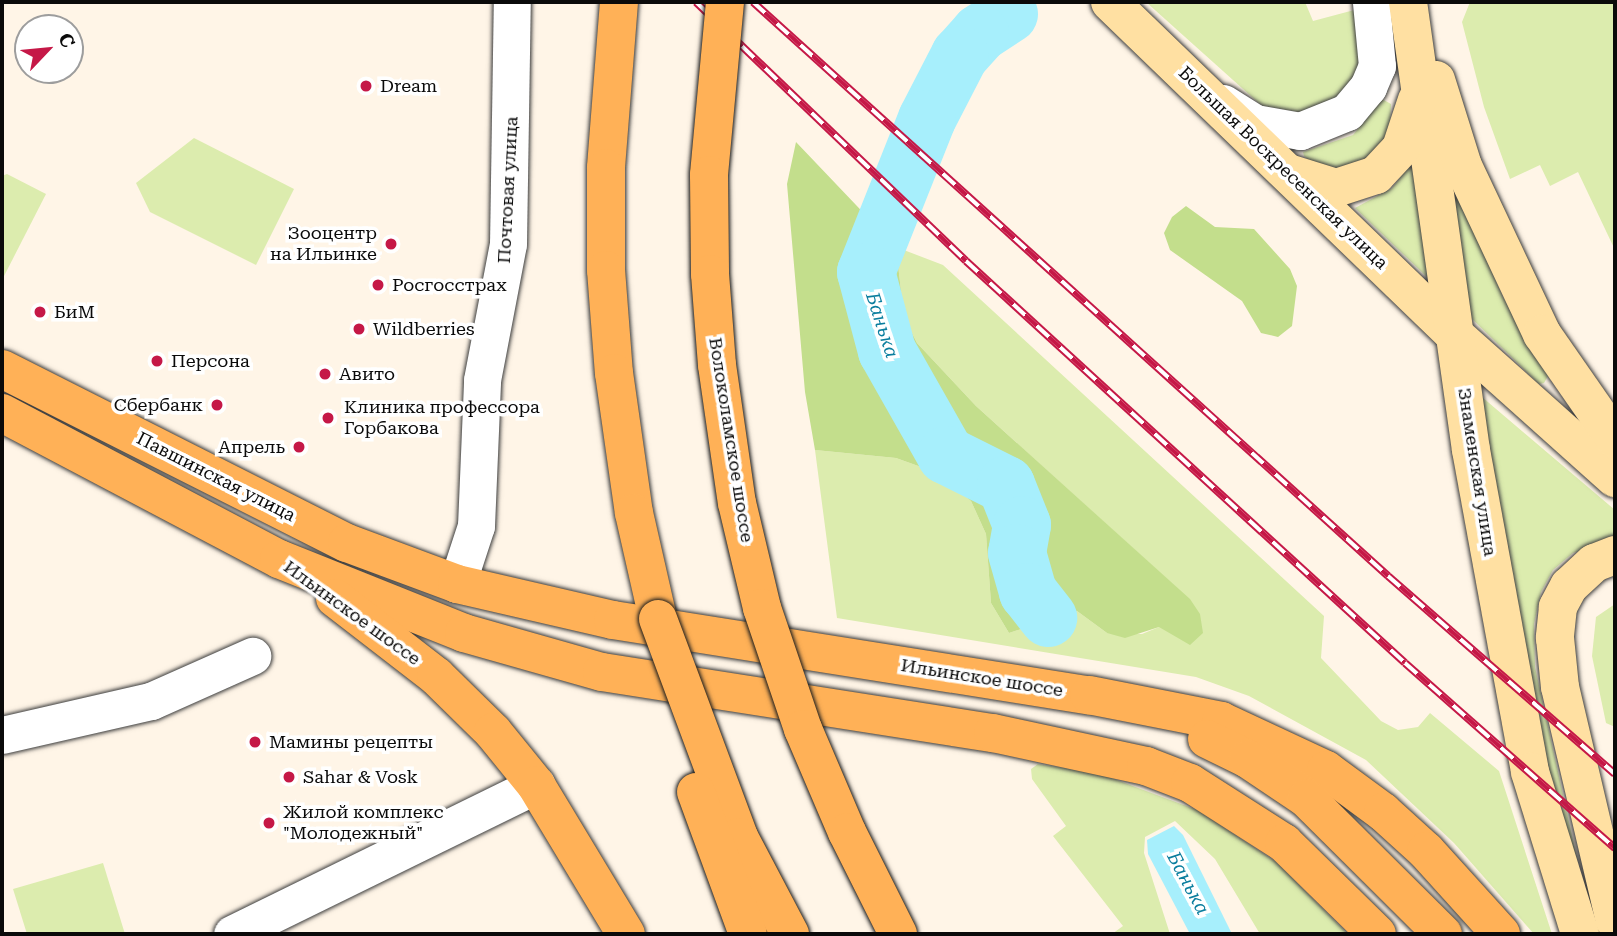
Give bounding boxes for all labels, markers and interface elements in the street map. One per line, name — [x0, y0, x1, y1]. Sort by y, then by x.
north arrow — [14, 14, 84, 84]
text: С — [53, 29, 80, 51]
street label: Большая Воскресенская улица — [1174, 62, 1392, 274]
place label: Dream — [380, 75, 437, 97]
marker: Dream — [358, 78, 374, 94]
street label: Почтовая улица — [493, 116, 523, 264]
place label: Зооцентр на Ильинке — [270, 223, 377, 266]
marker: Зооцентр на Ильинке — [383, 236, 399, 252]
place label: Росгосстрах — [392, 274, 507, 296]
marker: Росгосстрах — [370, 277, 386, 293]
water label: Банька — [861, 289, 903, 361]
place label: БиМ — [54, 301, 95, 323]
marker: БиМ — [32, 304, 48, 320]
place label: Wildberries — [373, 318, 475, 340]
marker: Wildberries — [351, 321, 367, 337]
street label: Волоколамское шоссе — [704, 336, 758, 544]
place label: Персона — [171, 350, 250, 372]
marker: Персона — [149, 353, 165, 369]
place label: Авито — [339, 363, 395, 385]
marker: Авито — [317, 366, 333, 382]
street label: Знаменская улица — [1453, 386, 1501, 558]
place label: Сбербанк — [114, 394, 203, 416]
marker: Сбербанк — [209, 397, 225, 413]
place label: Клиника профессора Горбакова — [344, 397, 540, 440]
marker: Клиника профессора Горбакова — [318, 408, 338, 428]
street label: Павшинская улица — [133, 428, 299, 526]
place label: Апрель — [218, 436, 285, 458]
marker: Апрель — [291, 439, 307, 455]
street label: Ильинское шоссе — [279, 556, 425, 670]
street label: Ильинское шоссе — [899, 655, 1065, 701]
place label: Мамины рецепты — [269, 731, 433, 753]
marker: Мамины рецепты — [247, 734, 263, 750]
place label: Sahar & Vosk — [303, 766, 418, 788]
marker: Sahar & Vosk — [281, 769, 297, 785]
place label: Жилой комплекс "Молодежный" — [283, 802, 444, 844]
marker: Жилой комплекс "Молодежный" — [261, 815, 277, 831]
water label: Банька — [1162, 848, 1214, 918]

